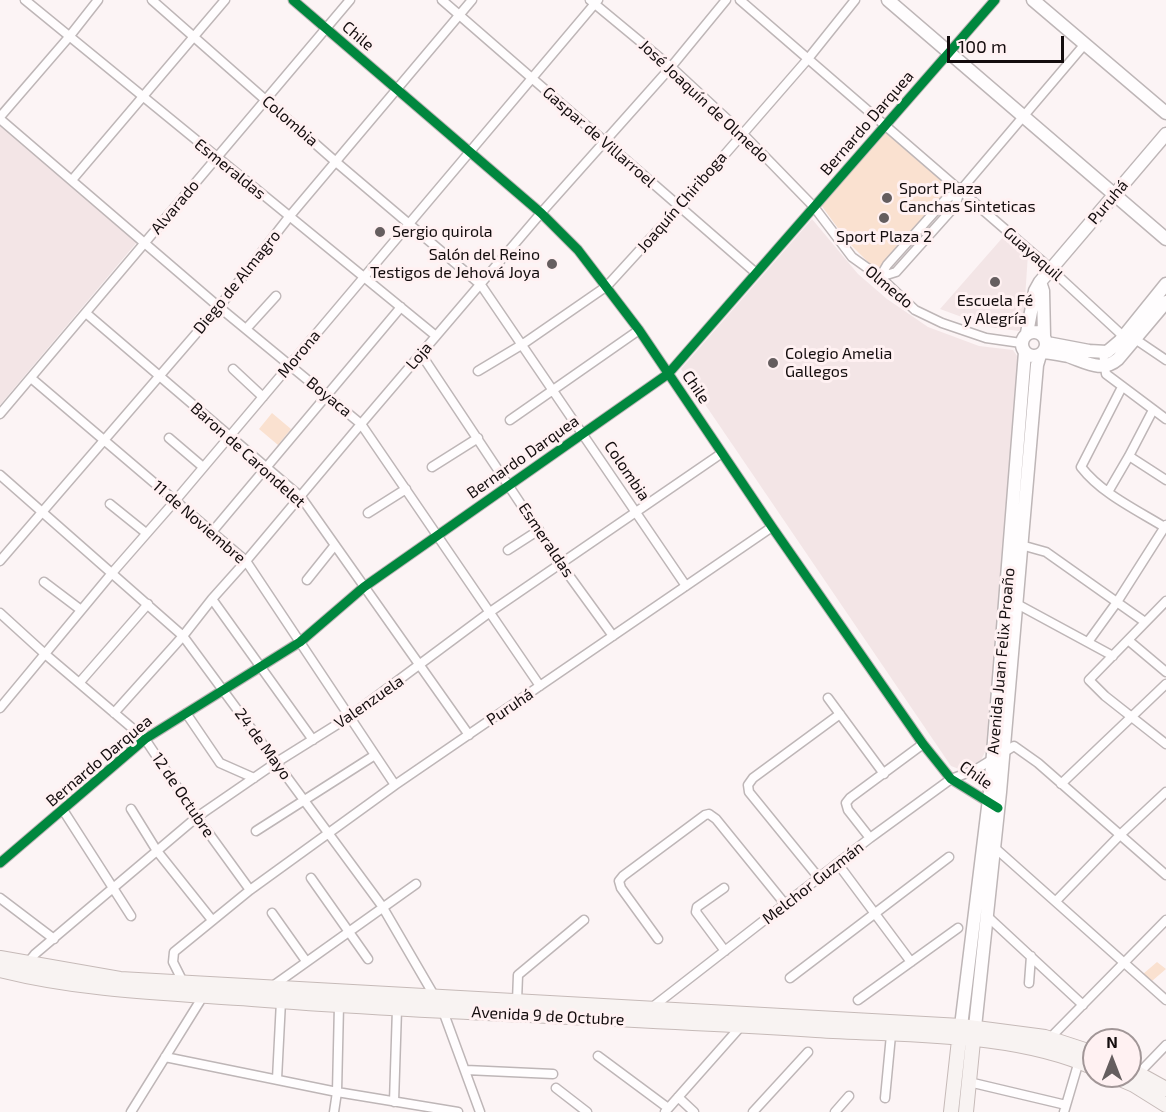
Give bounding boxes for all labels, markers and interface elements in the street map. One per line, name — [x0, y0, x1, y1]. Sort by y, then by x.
street label: Chile — [338, 17, 378, 55]
scale bar — [950, 24, 1067, 62]
text: 100 m — [958, 35, 1007, 57]
street label: José Joaquín de Olmedo — [635, 36, 773, 166]
street label: Bernardo Darquea — [816, 67, 918, 179]
street label: Gaspar de Villarroel — [539, 83, 659, 191]
street label: Colombia — [258, 91, 322, 151]
street label: Esmeraldas — [191, 135, 269, 203]
street label: Joaquín Chiriboga — [633, 148, 731, 256]
street label: Alvarado — [147, 176, 203, 238]
street label: Puruhá — [1084, 176, 1132, 228]
place label: Sport Plaza Canchas Sinteticas — [899, 179, 1036, 217]
marker: Sport Plaza Canchas Sinteticas — [880, 191, 894, 205]
marker: Sport Plaza 2 — [877, 211, 891, 225]
place label: Sergio quirola — [392, 222, 493, 242]
street label: Guayaquil — [1000, 223, 1066, 285]
marker: Sergio quirola — [373, 225, 387, 239]
street label: Diego de Almagro — [189, 226, 285, 338]
place label: Sport Plaza 2 — [836, 227, 932, 247]
place label: Salón del Reino Testigos de Jehová Joya — [370, 245, 540, 283]
marker: Salón del Reino Testigos de Jehová Joya — [545, 257, 559, 271]
street label: Olmedo — [861, 262, 917, 312]
marker: Escuela Fé y Alegría — [988, 275, 1002, 289]
place label: Escuela Fé y Alegría — [957, 291, 1033, 329]
street label: Morona — [273, 326, 325, 382]
street label: Loja — [402, 338, 436, 374]
place label: Colegio Amelia Gallegos — [785, 344, 892, 382]
marker: Colegio Amelia Gallegos — [766, 356, 780, 370]
street label: Chile — [678, 367, 714, 407]
street label: Boyaca — [302, 373, 356, 421]
street label: Baron de Carondelet — [187, 398, 309, 512]
street label: Bernardo Darquea — [463, 411, 583, 503]
street label: Colombia — [600, 437, 654, 505]
street label: 11 de Noviembre — [149, 476, 249, 568]
street label: Esmeraldas — [514, 499, 578, 581]
street label: Avenida Juan Felix Proaño — [983, 567, 1019, 755]
street label: Valenzuela — [331, 671, 407, 733]
street label: Puruhá — [483, 684, 537, 730]
street label: 24 de Mayo — [231, 704, 295, 784]
street label: Bernardo Darquea — [42, 711, 156, 811]
street label: 12 de Octubre — [148, 749, 218, 841]
street label: Chile — [956, 757, 996, 793]
street label: Melchor Guzmán — [759, 838, 867, 928]
street label: Avenida 9 de Octubre — [471, 1002, 625, 1030]
north arrow — [1082, 1028, 1142, 1088]
text: N — [1106, 1032, 1118, 1051]

